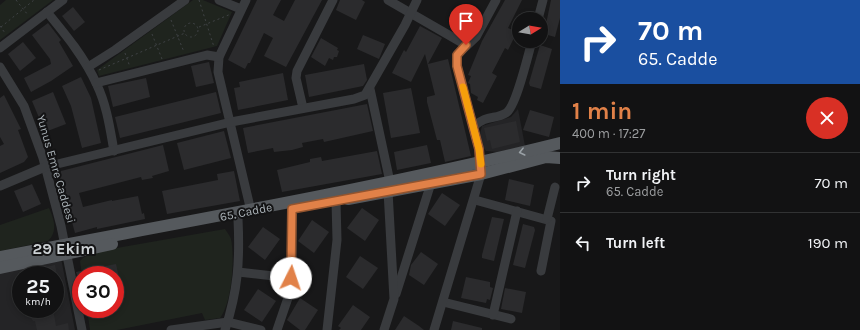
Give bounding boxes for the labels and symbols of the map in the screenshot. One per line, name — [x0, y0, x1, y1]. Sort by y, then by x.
pin — [449, 4, 483, 45]
north arrow — [512, 12, 548, 48]
street label: Yunus Emre Caddesi — [34, 113, 78, 225]
one-way arrow — [519, 148, 525, 156]
street label: 65. Cadde — [219, 200, 273, 224]
district label: 29 Ekim — [33, 239, 95, 258]
position arrow — [270, 257, 312, 299]
speed limit sign: 30 — [72, 266, 124, 318]

